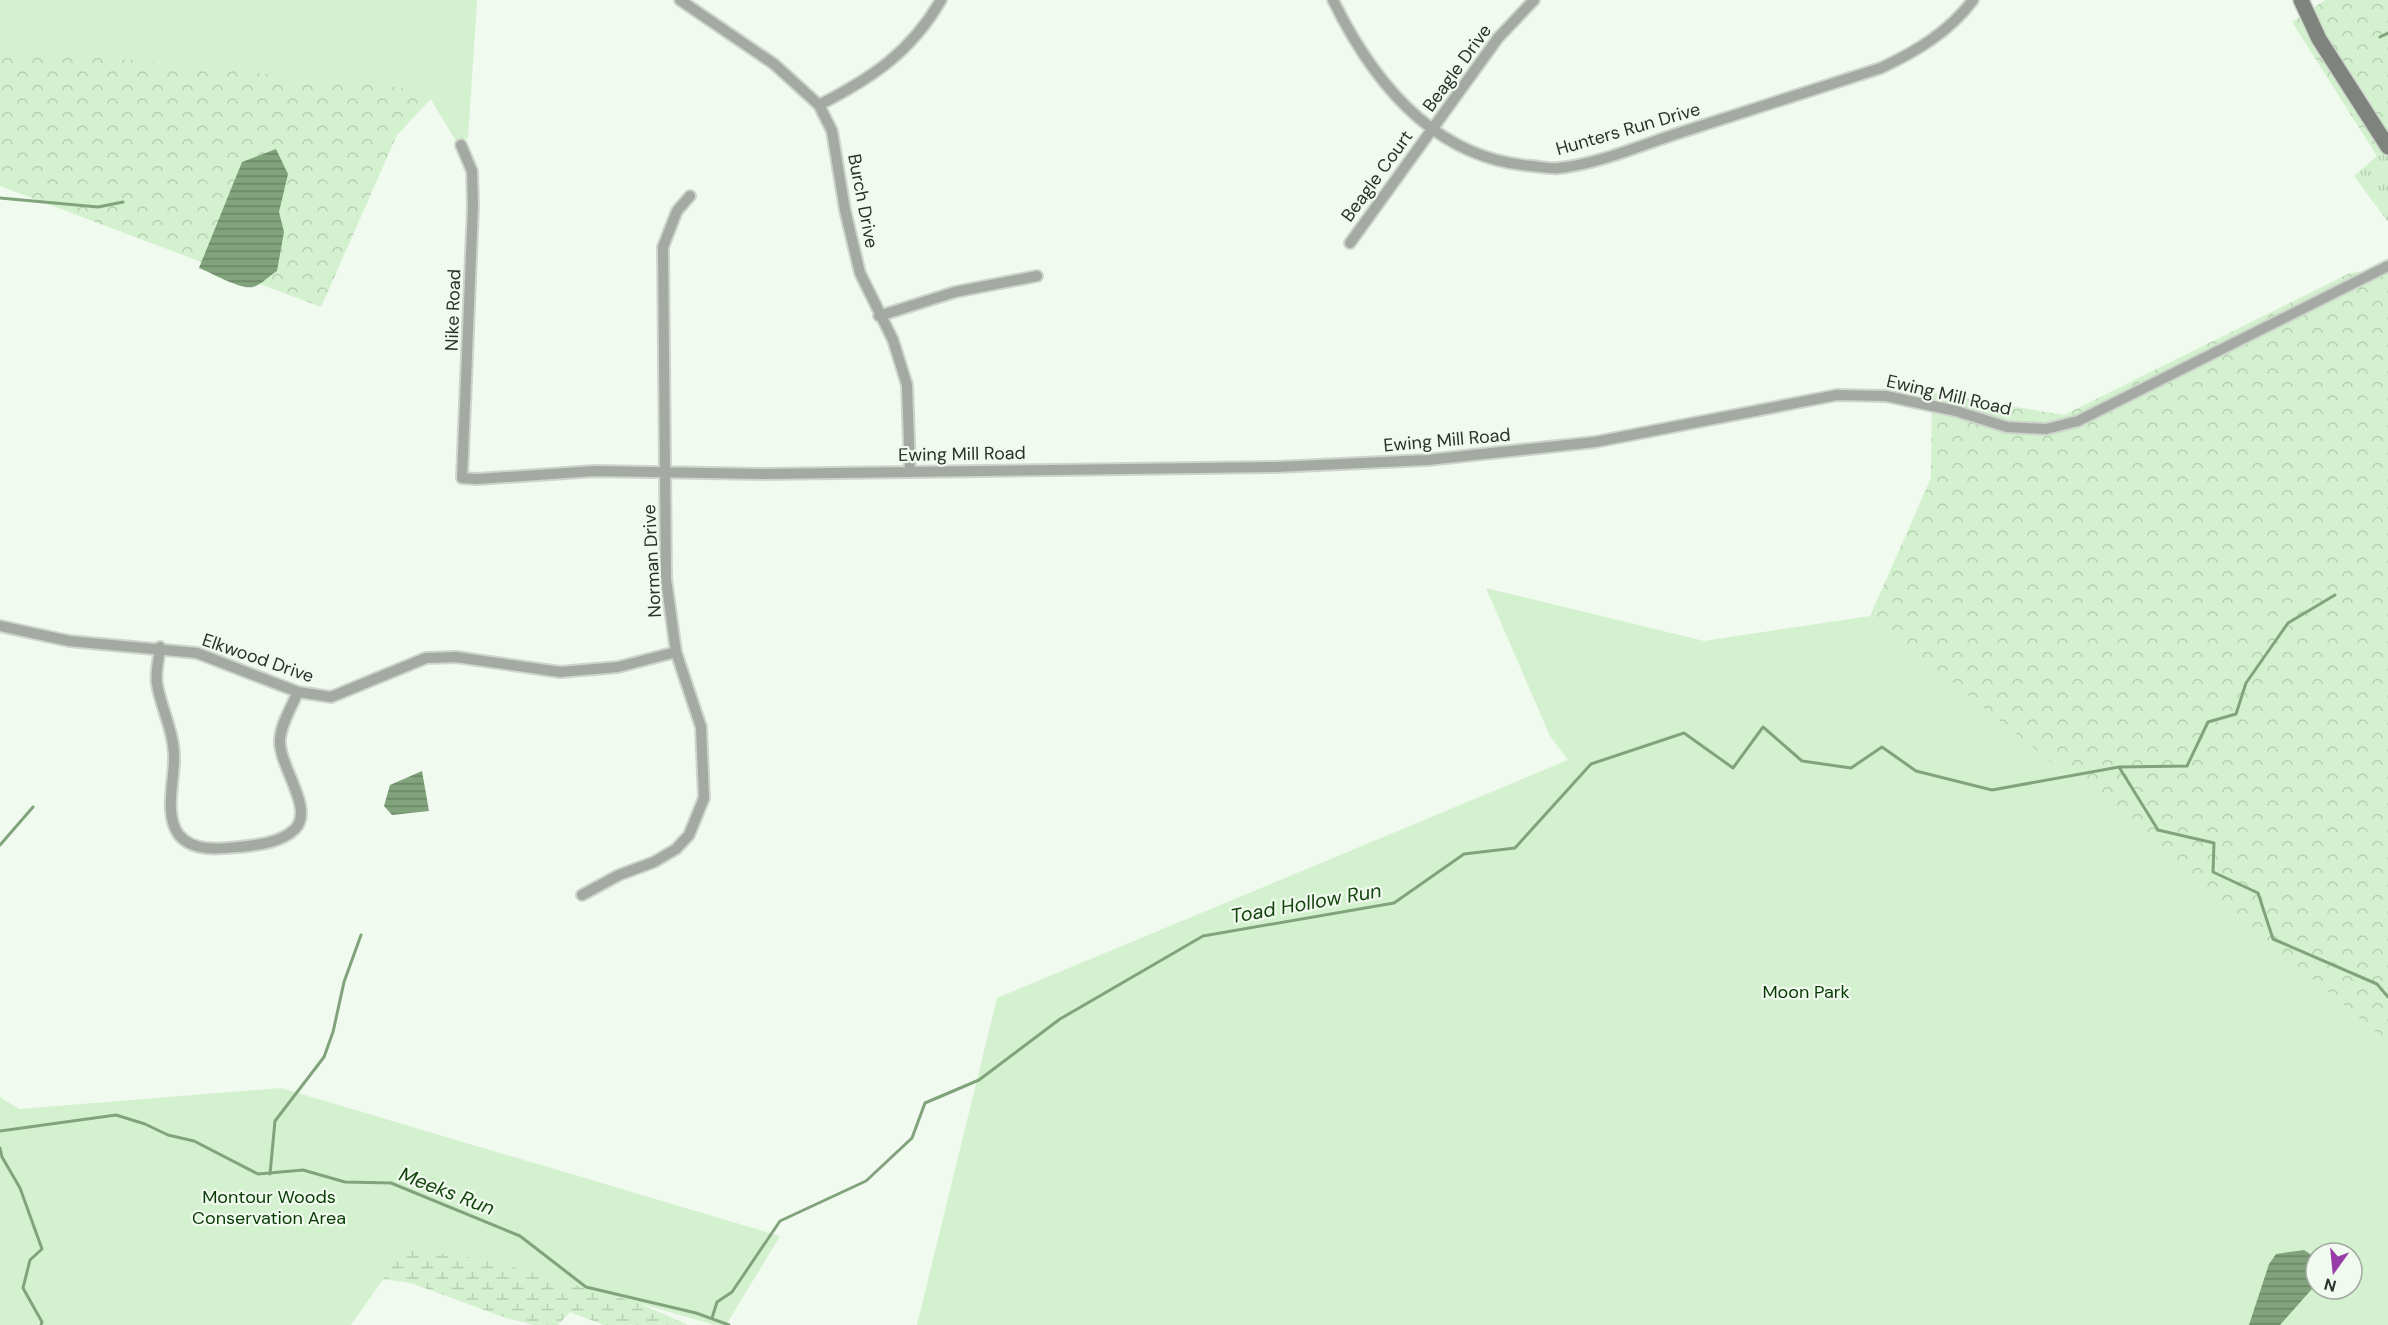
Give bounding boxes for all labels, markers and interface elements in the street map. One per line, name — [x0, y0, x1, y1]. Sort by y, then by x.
street label: Beagle Drive — [1417, 19, 1497, 117]
street label: Hunters Run Drive — [1553, 97, 1703, 161]
street label: Beagle Court — [1336, 125, 1418, 227]
street label: Burch Drive — [842, 152, 884, 250]
street label: Nike Road — [440, 269, 466, 351]
street label: Ewing Mill Road — [1884, 369, 2014, 421]
street label: Ewing Mill Road — [1382, 422, 1512, 458]
street label: Ewing Mill Road — [898, 441, 1026, 467]
street label: Norman Drive — [637, 504, 667, 618]
street label: Elkwood Drive — [199, 628, 317, 688]
water label: Toad Hollow Run — [1229, 877, 1383, 929]
park label: Moon Park — [1762, 980, 1850, 1004]
water label: Meeks Run — [396, 1161, 498, 1221]
park label: Montour Woods Conservation Area — [192, 1185, 346, 1230]
north arrow — [2304, 1241, 2364, 1301]
text: N — [2322, 1273, 2339, 1297]

